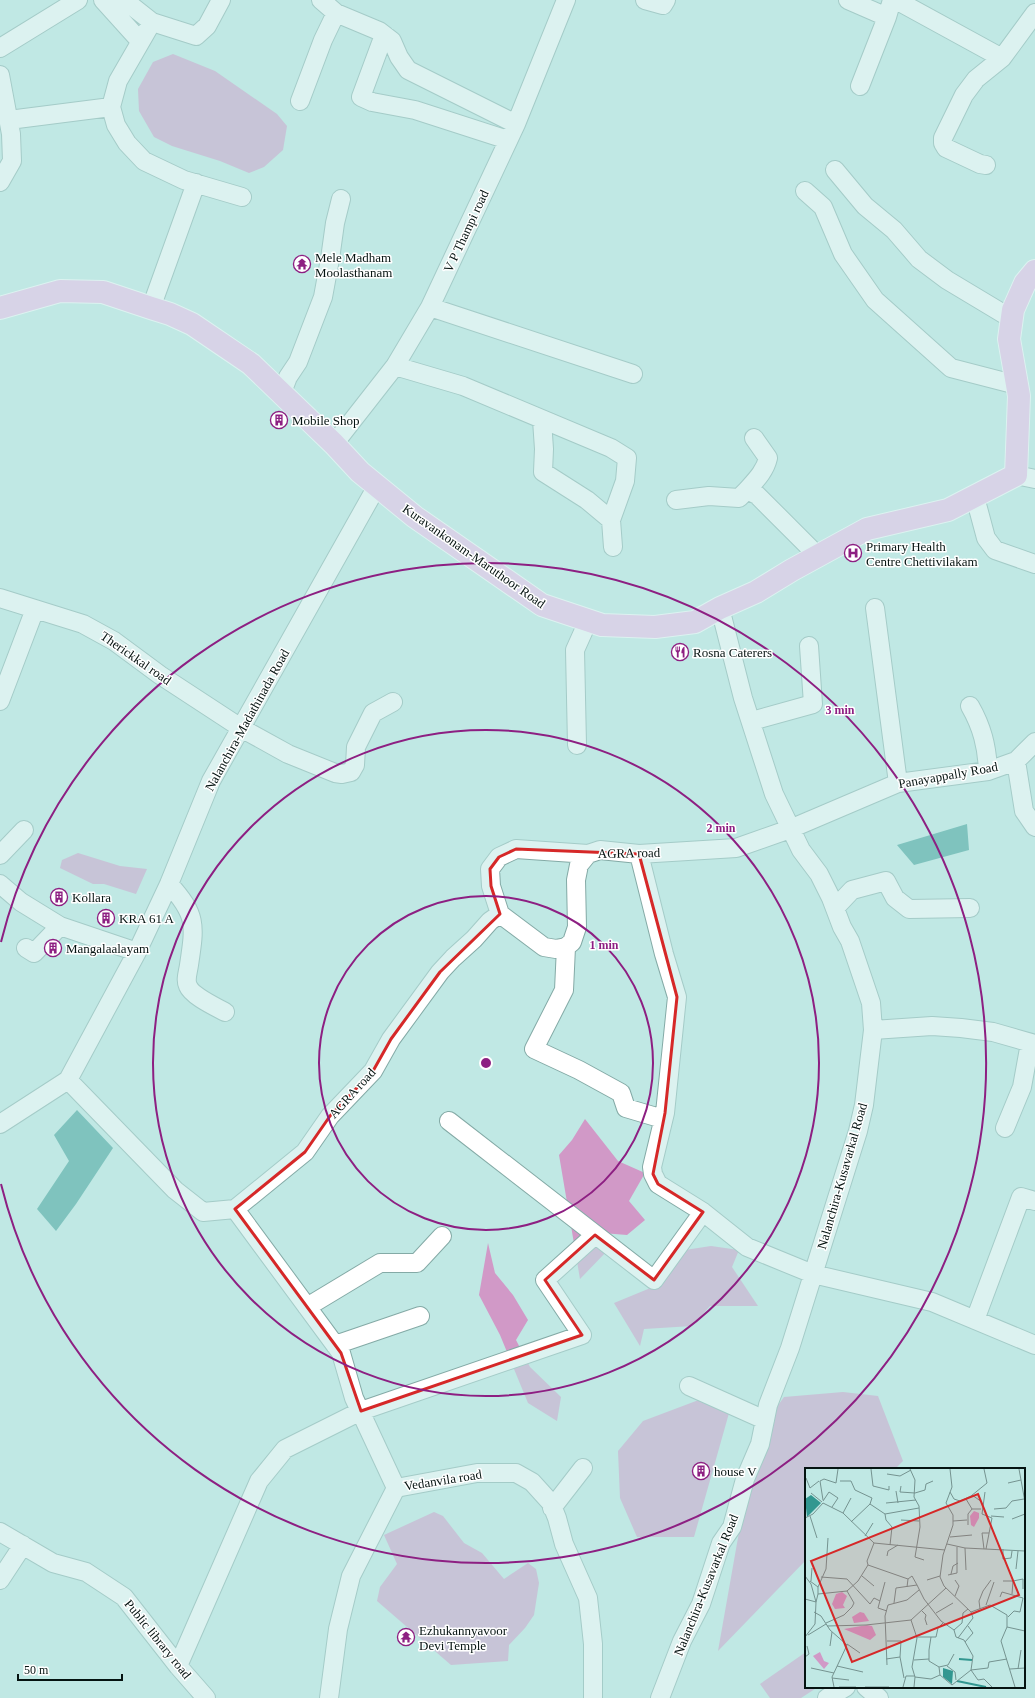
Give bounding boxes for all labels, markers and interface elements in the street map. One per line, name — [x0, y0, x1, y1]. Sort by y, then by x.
street label: V P Thampi road — [440, 187, 492, 274]
place label: Mele Madham Moolasthanam — [315, 250, 392, 280]
temple icon: Mele Madham Moolasthanam — [292, 254, 312, 274]
building icon: Mobile Shop — [269, 410, 289, 430]
place label: Mobile Shop — [292, 413, 360, 428]
street label: Kuravankonam-Maruthoor Road — [400, 501, 549, 611]
place label: Primary Health Centre Chettivilakam — [866, 539, 978, 569]
hospital icon: Primary Health Centre Chettivilakam — [843, 543, 863, 563]
street label: Therickkal road — [98, 628, 175, 688]
restaurant icon: Rosna Caterers — [670, 642, 690, 662]
place label: Rosna Caterers — [693, 645, 772, 660]
street label: Nalanchira-Madathinada Road — [202, 646, 293, 794]
text: 3 min — [825, 703, 855, 717]
street label: Panayappally Road — [897, 759, 999, 791]
text: 2 min — [706, 821, 736, 835]
street label: AGRA road — [598, 845, 661, 861]
building icon: Kollara — [49, 887, 69, 907]
place label: Kollara — [72, 890, 111, 905]
building icon: KRA 61 A — [96, 908, 116, 928]
place label: KRA 61 A — [119, 911, 175, 926]
building icon: Mangalaalayam — [43, 938, 63, 958]
text: 1 min — [589, 938, 619, 952]
place label: Mangalaalayam — [66, 941, 149, 956]
centre of rings — [479, 1056, 493, 1070]
street label: AGRA road — [326, 1064, 379, 1121]
street label: Nalanchira-Kusavarkal Road — [814, 1101, 870, 1251]
building icon: house V — [691, 1461, 711, 1481]
place label: house V — [714, 1464, 757, 1479]
street label: Vedanvila road — [403, 1466, 483, 1494]
inset map — [805, 1468, 1025, 1688]
street label: Nalanchira-Kusavarkal Road — [671, 1512, 741, 1658]
street label: Public library road — [121, 1596, 195, 1682]
place label: Ezhukannyavoor Devi Temple — [419, 1623, 508, 1653]
temple icon: Ezhukannyavoor Devi Temple — [396, 1627, 416, 1647]
scale bar — [18, 1656, 122, 1682]
text: 50 m — [24, 1663, 49, 1677]

